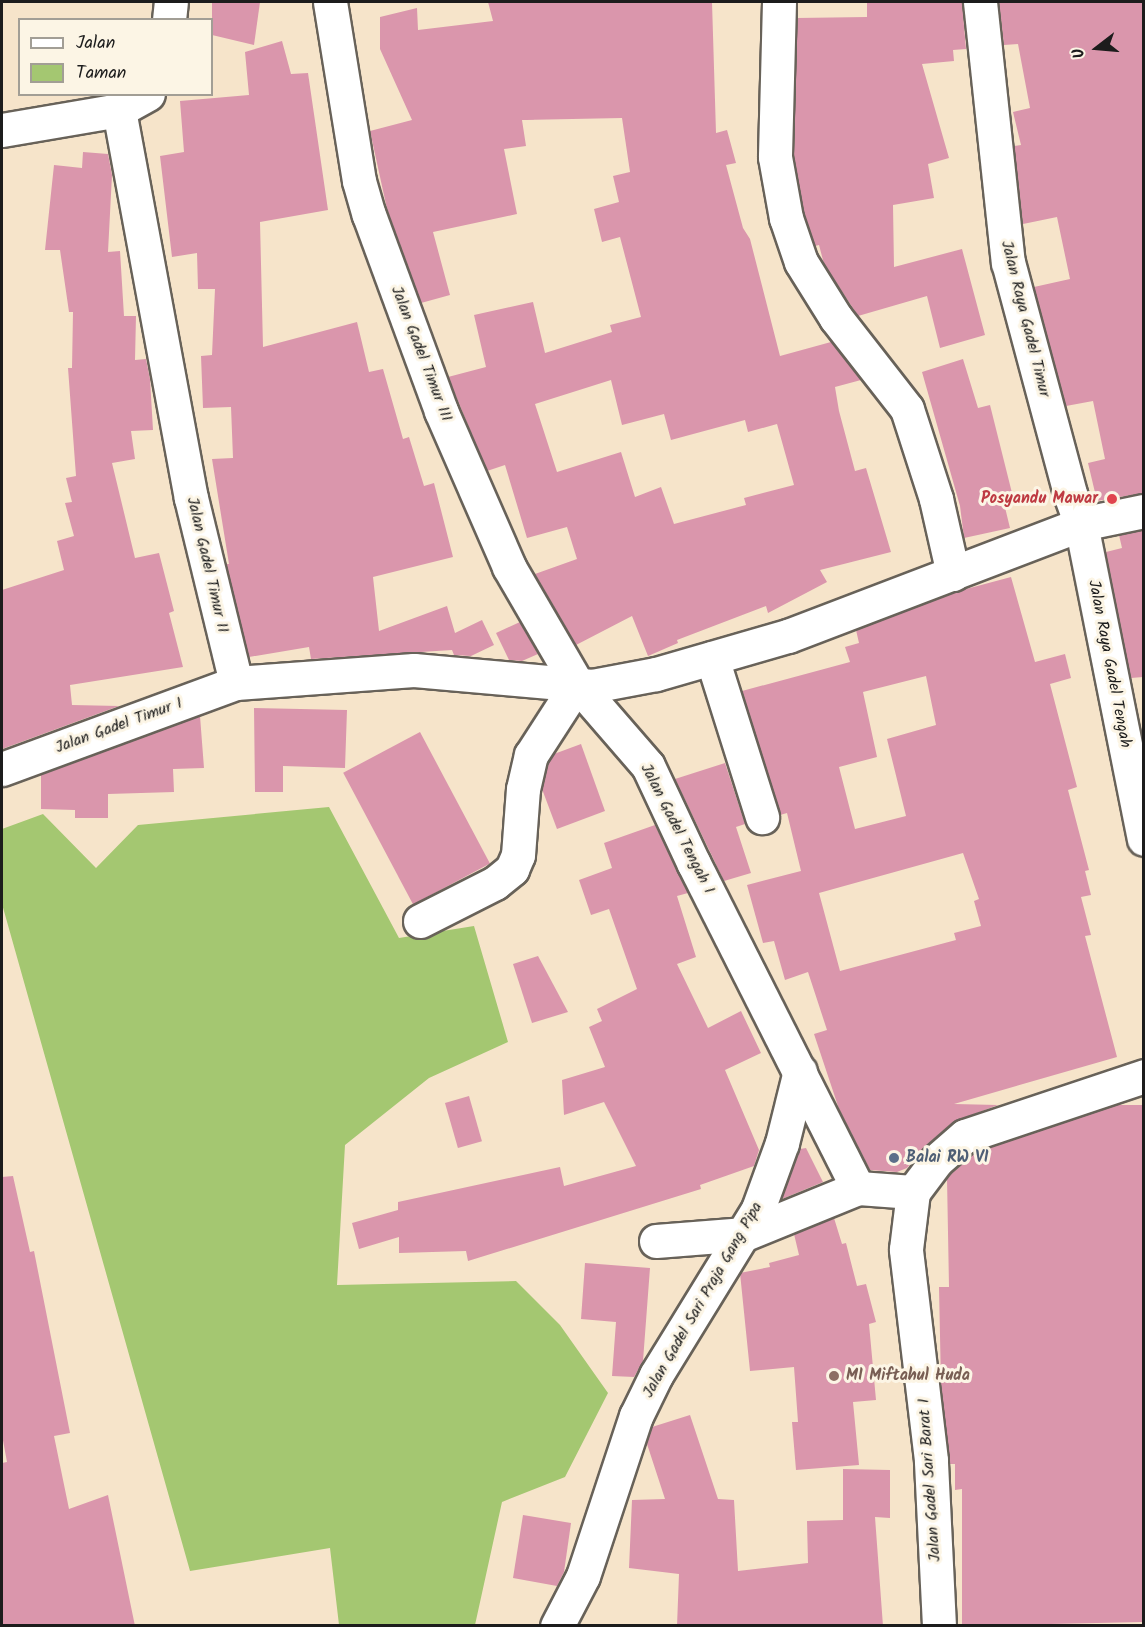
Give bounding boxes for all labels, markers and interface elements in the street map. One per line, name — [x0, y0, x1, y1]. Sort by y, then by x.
legend — [18, 18, 213, 96]
north arrow — [1067, 18, 1127, 78]
text: Jalan — [76, 29, 115, 58]
text: U — [1066, 45, 1093, 61]
text: Taman — [76, 59, 126, 88]
street label: Jalan Raya Gadel Timur — [996, 239, 1054, 399]
street label: Jalan Gadel Timur III — [386, 284, 456, 424]
place label: Posyandu Mawar — [981, 489, 1098, 509]
marker: Posyandu Mawar — [1103, 490, 1121, 508]
street label: Jalan Gadel Timur II — [182, 495, 232, 635]
street label: Jalan Raya Gadel Tengah — [1083, 579, 1135, 749]
street label: Jalan Gadel Timur I — [53, 694, 185, 758]
street label: Jalan Gadel Tengah I — [636, 761, 718, 897]
place label: Balai RW VI — [906, 1148, 989, 1168]
marker: Balai RW VI — [887, 1151, 901, 1165]
street label: Jalan Gadel Sari Praja Gang Pipa — [639, 1199, 767, 1401]
place label: MI Miftahul Huda — [846, 1366, 970, 1386]
marker: MI Miftahul Huda — [827, 1369, 841, 1383]
street label: Jalan Gadel Sari Barat I — [915, 1398, 945, 1562]

